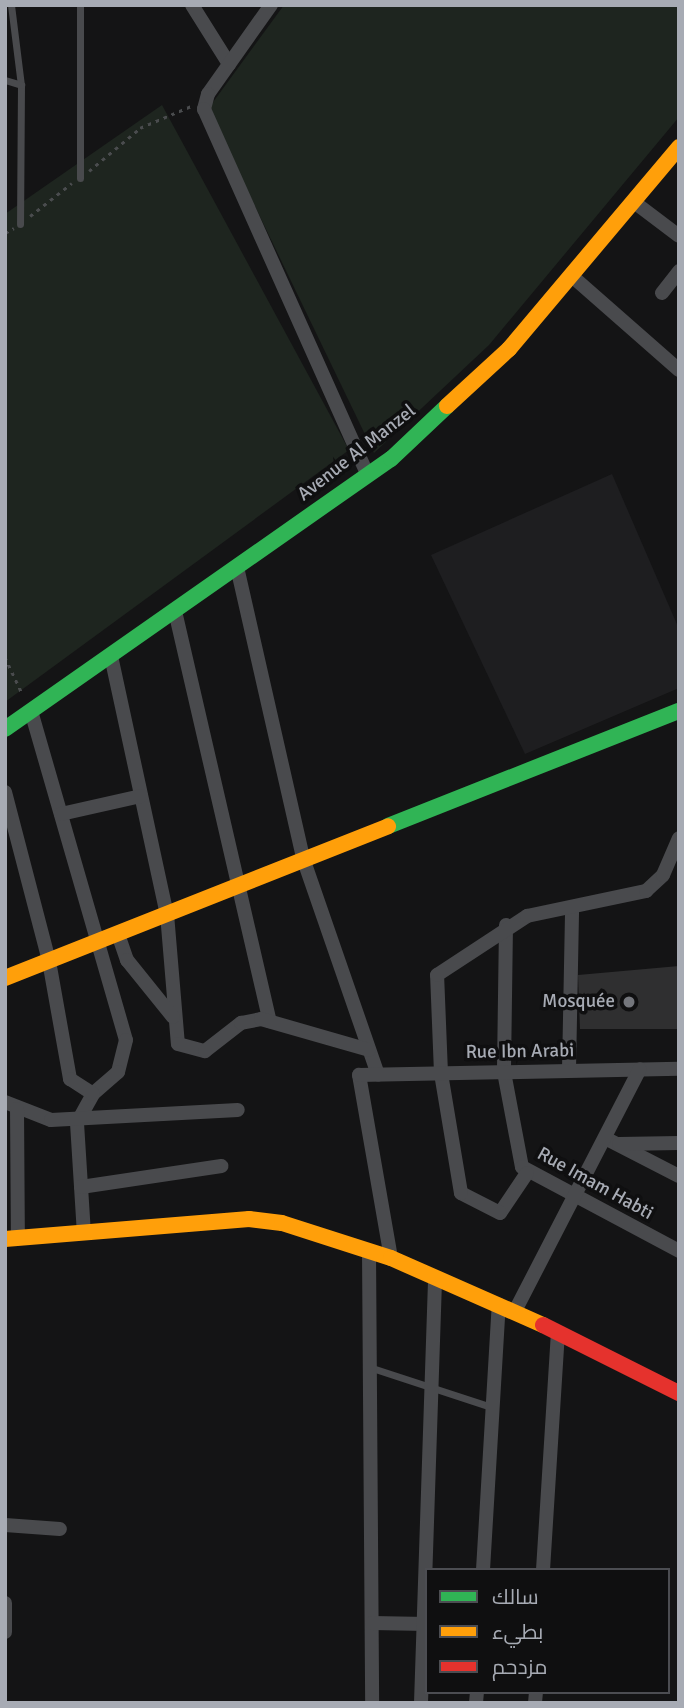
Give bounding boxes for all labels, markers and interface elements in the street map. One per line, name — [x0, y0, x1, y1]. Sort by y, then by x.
street label: Avenue Al Manzel — [293, 400, 421, 506]
place label: Mosquée — [542, 991, 615, 1013]
marker: Mosquée — [621, 994, 637, 1010]
street label: Rue Ibn Arabi — [466, 1040, 574, 1064]
street label: Rue Imam Habti — [533, 1143, 657, 1225]
legend — [425, 1568, 670, 1694]
text: سالك — [492, 1584, 539, 1610]
text: بطيء — [492, 1619, 543, 1645]
text: مزدحم — [492, 1654, 547, 1680]

